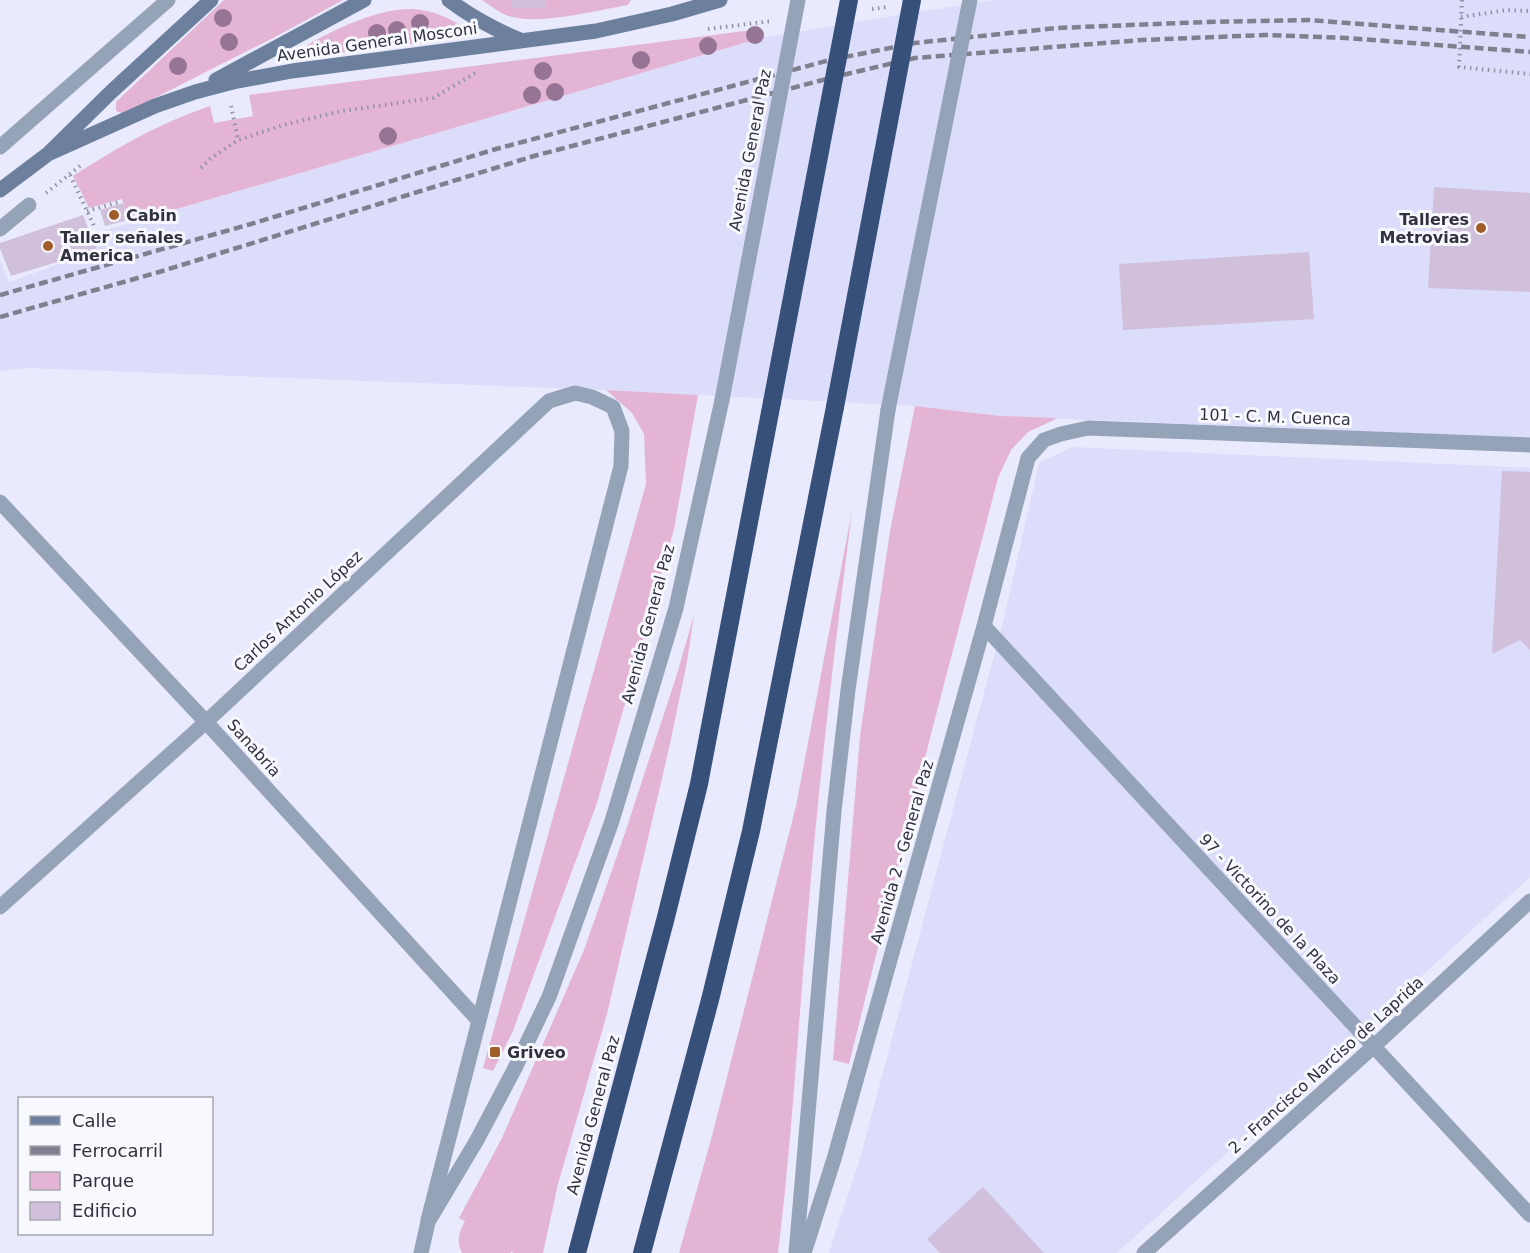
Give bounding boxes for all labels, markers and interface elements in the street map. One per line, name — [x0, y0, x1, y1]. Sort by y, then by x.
street label: Avenida General Mosconi — [276, 19, 478, 65]
street label: Avenida General Paz — [725, 68, 775, 232]
place label: Cabin — [126, 206, 177, 225]
marker: Cabin — [107, 208, 121, 222]
place label: Talleres Metrovias — [1379, 210, 1469, 247]
marker: Talleres Metrovias — [1474, 221, 1488, 235]
place label: Taller señales America — [60, 228, 183, 265]
marker: Taller señales America — [41, 239, 55, 253]
street label: 101 - C. M. Cuenca — [1199, 405, 1351, 429]
street label: Avenida General Paz — [618, 542, 678, 706]
street label: Carlos Antonio López — [230, 547, 366, 675]
street label: Sanabria — [223, 715, 285, 781]
street label: Avenida 2 - General Paz — [867, 758, 937, 946]
street label: 97 - Victorino de la Plaza — [1195, 830, 1345, 988]
street label: 2 - Francisco Narciso de Laprida — [1225, 973, 1427, 1157]
street label: Avenida General Paz — [563, 1033, 623, 1197]
place label: Griveo — [507, 1043, 566, 1062]
marker: Griveo — [488, 1045, 502, 1059]
legend — [18, 1097, 213, 1235]
text: Calle — [72, 1110, 117, 1131]
text: Ferrocarril — [72, 1140, 163, 1161]
text: Parque — [72, 1170, 134, 1191]
text: Edificio — [72, 1200, 137, 1221]

